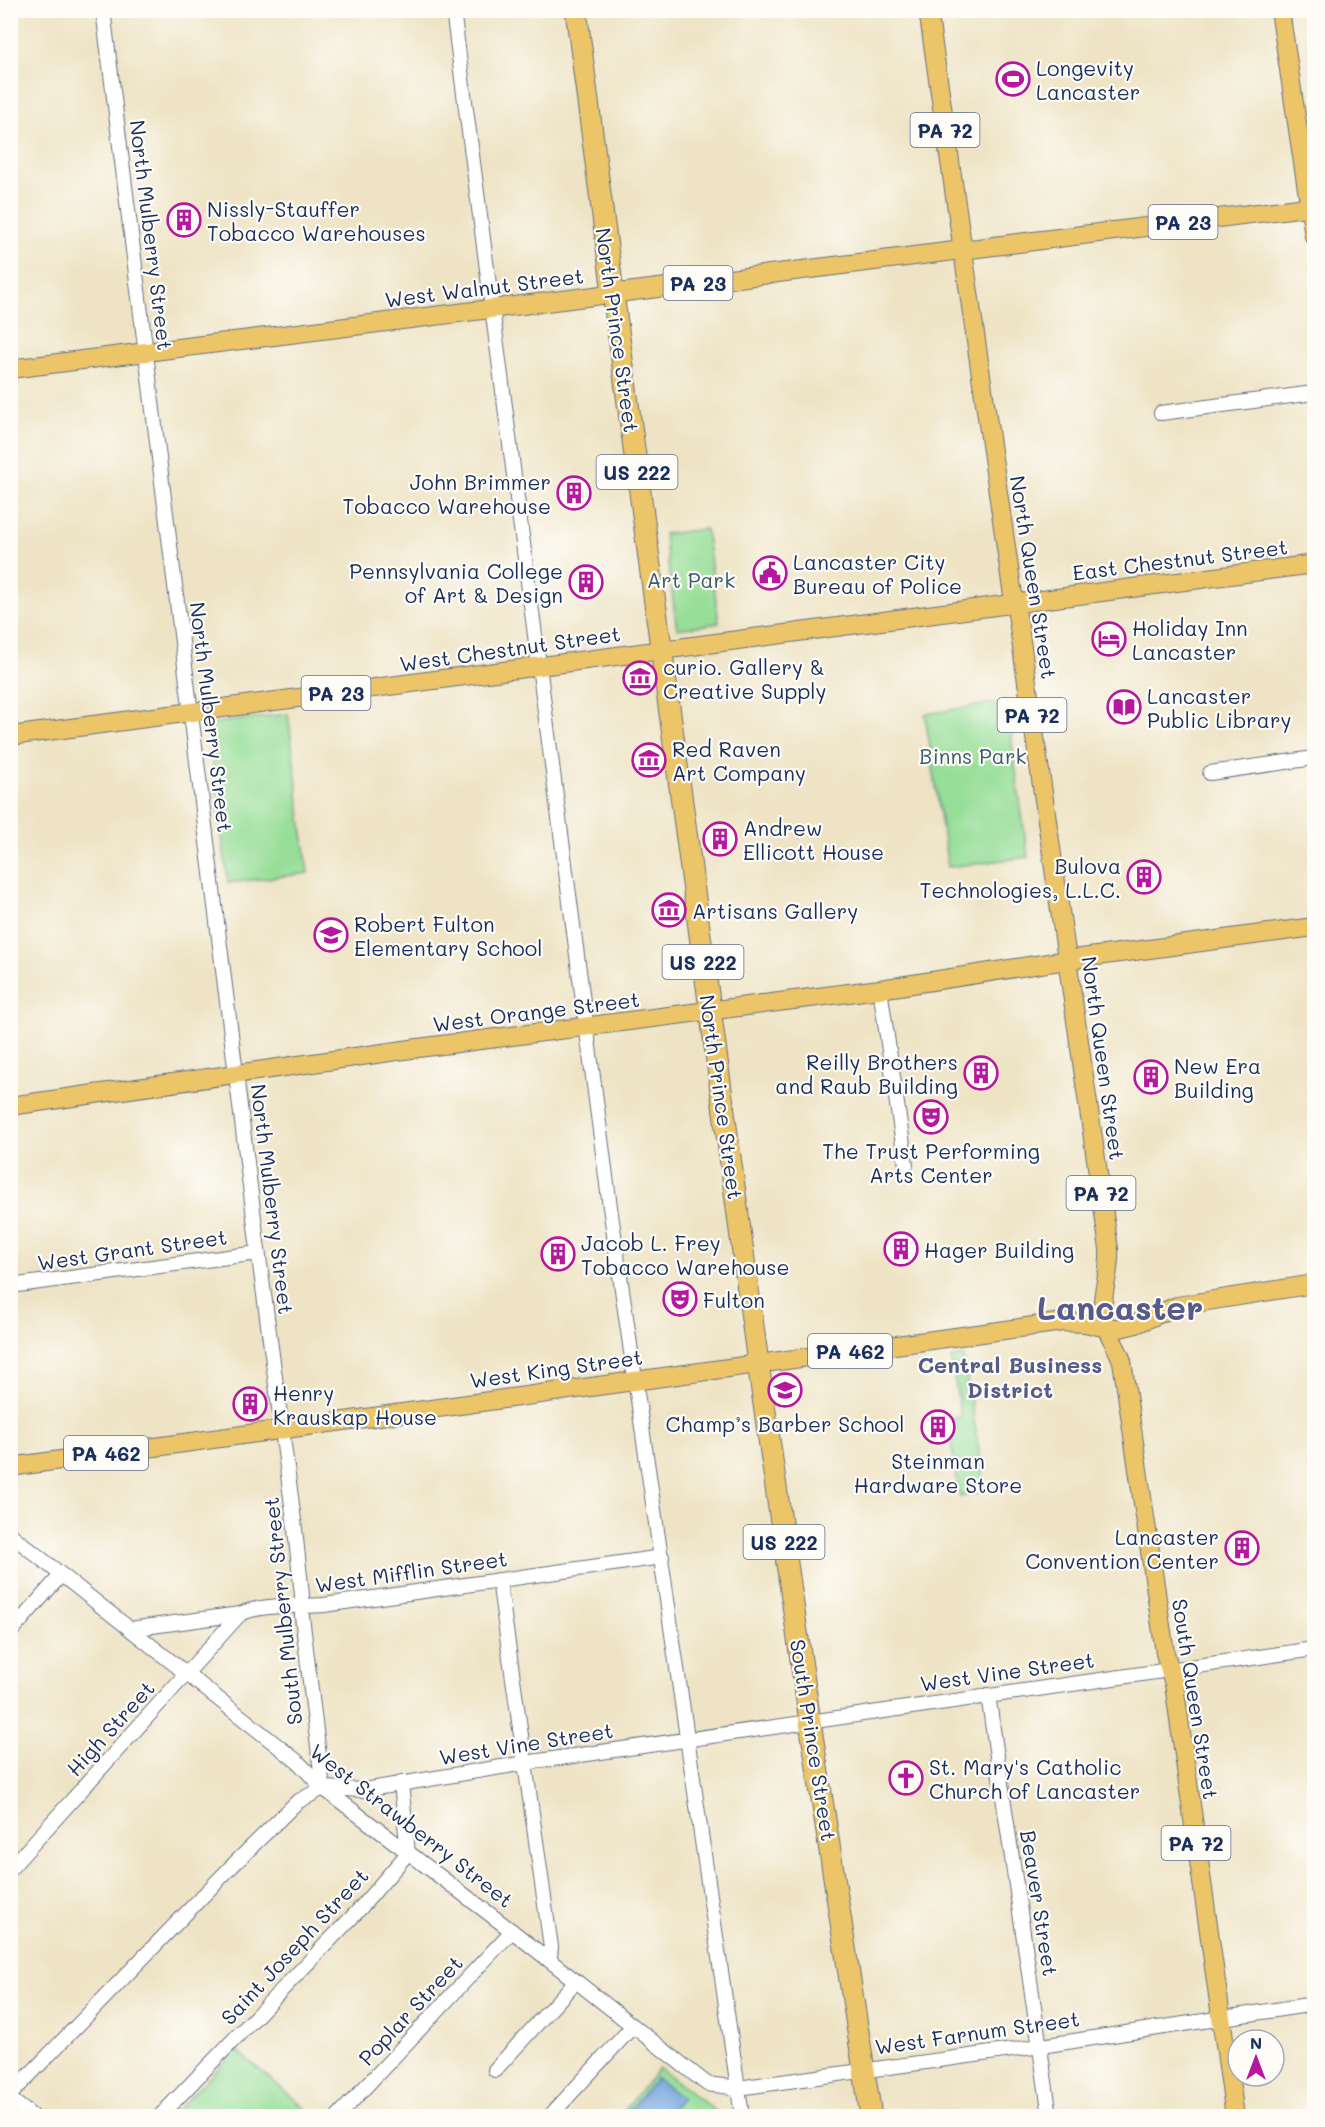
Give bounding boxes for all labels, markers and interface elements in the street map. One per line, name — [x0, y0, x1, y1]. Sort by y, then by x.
place label: Longevity Lancaster — [1036, 54, 1140, 105]
sports icon: Longevity Lancaster — [995, 61, 1031, 97]
road number: PA 72 — [910, 113, 980, 147]
street label: North Mulberry Street — [124, 118, 180, 352]
place label: Nissly-Stauffer Tobacco Warehouses — [207, 195, 426, 246]
building icon: Nissly-Stauffer Tobacco Warehouses — [166, 202, 202, 238]
road number: PA 23 — [1148, 205, 1218, 239]
street label: North Prince Street — [590, 226, 646, 434]
street label: West Walnut Street — [383, 261, 585, 313]
road number: PA 23 — [664, 266, 732, 300]
road number: US 222 — [596, 455, 678, 489]
place label: John Brimmer Tobacco Warehouse — [342, 468, 551, 519]
street label: North Queen Street — [1005, 473, 1063, 681]
building icon: John Brimmer Tobacco Warehouse — [556, 475, 592, 511]
street label: East Chestnut Street — [1071, 532, 1289, 586]
place label: Lancaster City Bureau of Police — [793, 548, 962, 599]
public building icon: Lancaster City Bureau of Police — [752, 555, 788, 591]
place label: Pennsylvania College of Art & Design — [349, 557, 563, 608]
building icon: Pennsylvania College of Art & Design — [568, 564, 604, 600]
park label: Art Park — [647, 566, 735, 593]
street label: North Mulberry Street — [184, 600, 240, 834]
place label: Holiday Inn Lancaster — [1132, 614, 1248, 665]
street label: West Chestnut Street — [398, 619, 622, 677]
hotel icon: Holiday Inn Lancaster — [1091, 621, 1127, 657]
place label: curio. Gallery & Creative Supply — [663, 653, 827, 704]
museum icon: curio. Gallery & Creative Supply — [622, 660, 658, 696]
road number: PA 23 — [302, 676, 370, 710]
place label: Lancaster Public Library — [1147, 682, 1291, 733]
library icon: Lancaster Public Library — [1106, 689, 1142, 725]
road number: PA 72 — [998, 698, 1066, 732]
place label: Red Raven Art Company — [672, 735, 806, 786]
museum icon: Red Raven Art Company — [631, 742, 667, 778]
park label: Binns Park — [919, 742, 1027, 769]
place label: Andrew Ellicott House — [743, 814, 884, 865]
building icon: Andrew Ellicott House — [702, 821, 738, 857]
place label: Bulova Technologies, L.L.C. — [920, 852, 1121, 903]
building icon: Bulova Technologies, L.L.C. — [1126, 859, 1162, 895]
museum icon: Artisans Gallery — [651, 892, 687, 928]
place label: Artisans Gallery — [692, 897, 858, 924]
place label: Robert Fulton Elementary School — [354, 910, 542, 961]
school or university icon: Robert Fulton Elementary School — [313, 917, 349, 953]
road number: US 222 — [662, 945, 744, 979]
street label: North Queen Street — [1076, 954, 1132, 1162]
street label: West Orange Street — [431, 985, 641, 1037]
street label: North Prince Street — [694, 993, 750, 1201]
place label: Reilly Brothers and Raub Building — [775, 1048, 958, 1099]
place label: New Era Building — [1174, 1052, 1261, 1103]
building icon: Reilly Brothers and Raub Building — [963, 1055, 999, 1091]
building icon: New Era Building — [1133, 1059, 1169, 1095]
street label: North Mulberry Street — [245, 1082, 301, 1316]
theatre icon: The Trust Performing Arts Center — [913, 1099, 949, 1135]
place label: The Trust Performing Arts Center — [822, 1137, 1040, 1188]
road number: PA 72 — [1066, 1176, 1136, 1210]
street label: West Grant Street — [35, 1222, 229, 1276]
place label: Jacob L. Frey Tobacco Warehouse — [581, 1229, 790, 1280]
building icon: Hager Building — [883, 1231, 919, 1267]
building icon: Jacob L. Frey Tobacco Warehouse — [540, 1236, 576, 1272]
place label: Hager Building — [924, 1236, 1074, 1263]
theatre icon: Fulton — [662, 1281, 698, 1317]
district label: Lancaster — [1037, 1285, 1203, 1328]
place label: Fulton — [703, 1286, 765, 1313]
road number: PA 462 — [808, 1334, 892, 1368]
street label: West King Street — [468, 1343, 644, 1393]
district label: Central Business District — [918, 1350, 1102, 1404]
school or university icon: Champ’s Barber School — [767, 1372, 803, 1408]
place label: Henry Krauskap House — [273, 1379, 437, 1430]
building icon: Henry Krauskap House — [232, 1386, 268, 1422]
building icon: Steinman Hardware Store — [920, 1409, 956, 1445]
place label: Champ’s Barber School — [666, 1410, 904, 1437]
road number: PA 462 — [64, 1436, 148, 1470]
place label: Steinman Hardware Store — [854, 1447, 1022, 1498]
street label: South Mulberry Street — [257, 1496, 307, 1726]
place label: Lancaster Convention Center — [1025, 1523, 1219, 1574]
road number: US 222 — [744, 1525, 824, 1559]
building icon: Lancaster Convention Center — [1224, 1530, 1260, 1566]
street label: West Mifflin Street — [313, 1544, 509, 1598]
street label: South Queen Street — [1167, 1597, 1225, 1801]
street label: South Prince Street — [785, 1637, 843, 1843]
street label: West Vine Street — [918, 1645, 1096, 1697]
street label: High Street — [60, 1675, 160, 1781]
street label: West Vine Street — [437, 1716, 615, 1770]
street label: West Strawberry Street — [305, 1737, 519, 1913]
place label: St. Mary's Catholic Church of Lancaster — [929, 1753, 1140, 1804]
church icon: St. Mary's Catholic Church of Lancaster — [888, 1760, 924, 1796]
road number: PA 72 — [1162, 1826, 1230, 1860]
street label: Beaver Street — [1015, 1828, 1065, 1978]
street label: Saint Joseph Street — [214, 1862, 374, 2030]
street label: Poplar Street — [352, 1949, 468, 2071]
street label: West Farnum Street — [873, 2004, 1081, 2060]
north arrow — [1226, 2028, 1286, 2088]
text: N — [1250, 2032, 1262, 2053]

